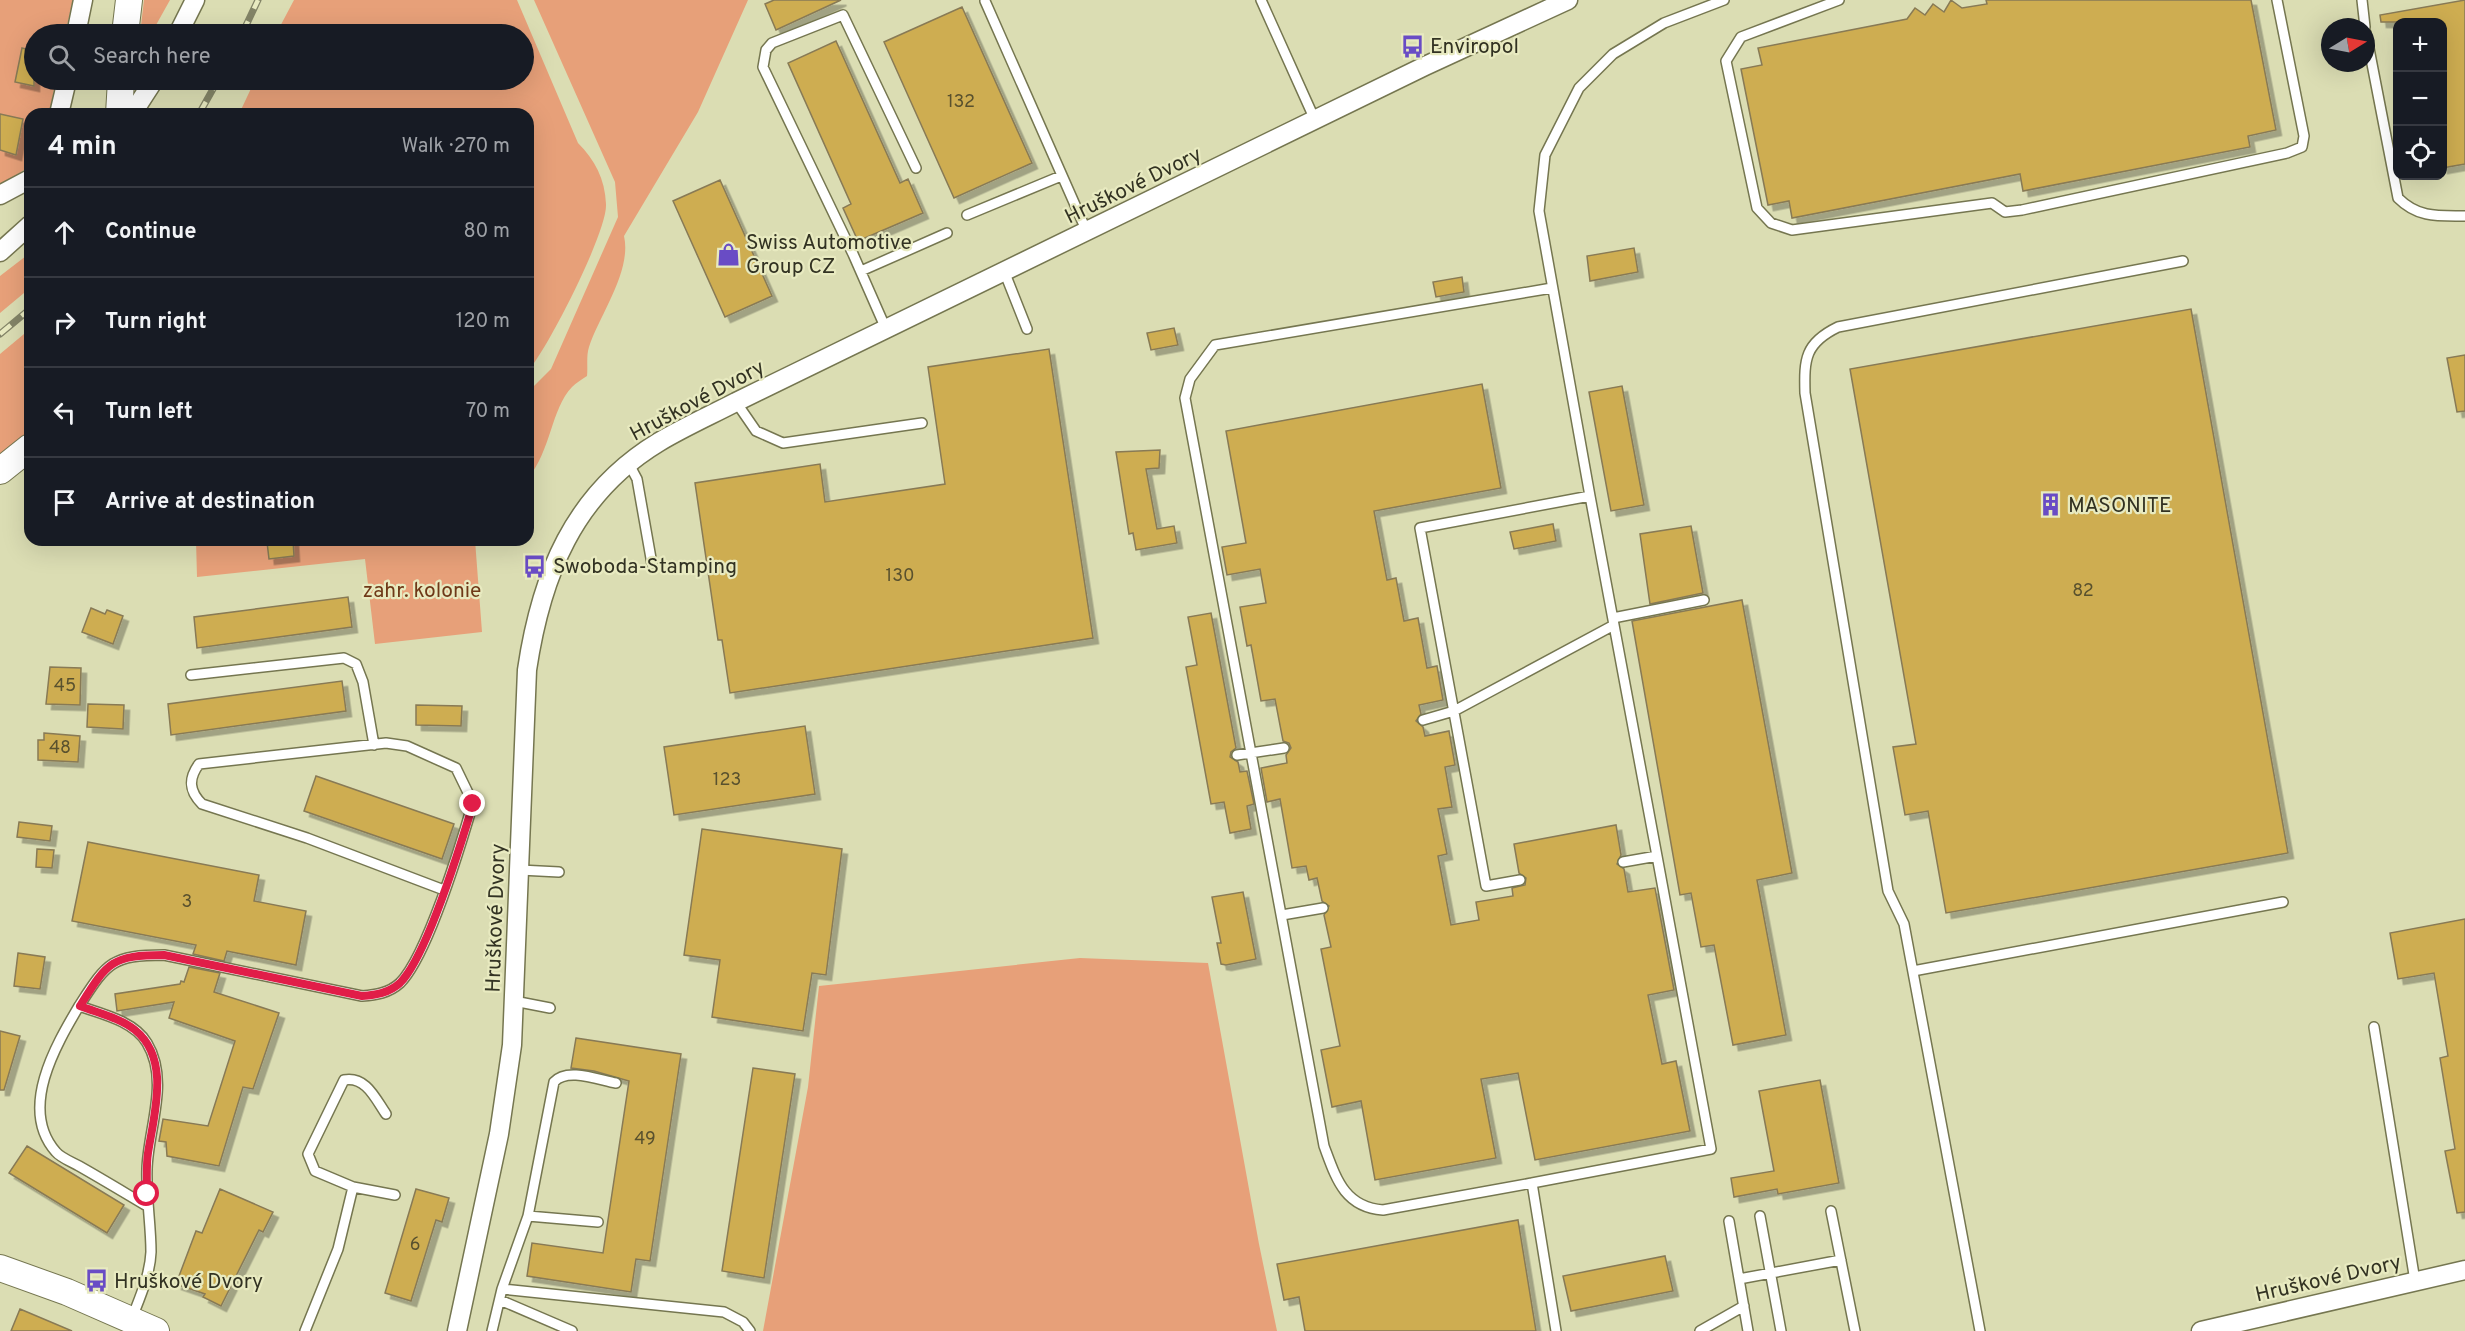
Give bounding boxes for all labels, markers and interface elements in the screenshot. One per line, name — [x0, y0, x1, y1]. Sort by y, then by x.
north arrow — [2321, 18, 2375, 72]
map controls — [2393, 18, 2447, 180]
button: + — [2393, 18, 2447, 72]
search box — [24, 24, 534, 90]
bus stop icon: Enviropol — [1399, 33, 1425, 59]
place label: Enviropol — [1430, 34, 1519, 61]
icon: search — [45, 41, 78, 74]
text: Search here — [93, 44, 211, 71]
button: − — [2393, 72, 2447, 126]
house number: 132 — [947, 91, 975, 114]
button: locate — [2393, 126, 2447, 180]
text: 4 min — [48, 131, 117, 164]
text: Walk · 270 m — [402, 134, 510, 160]
street label: Hruškové Dvory — [1061, 142, 1207, 231]
icon: ahead — [48, 216, 81, 249]
text: Continue — [105, 219, 196, 246]
text: 80 m — [464, 219, 510, 245]
place label: Swiss Automotive Group CZ — [746, 230, 912, 281]
shop icon: Swiss Automotive Group CZ — [715, 241, 741, 267]
icon: right — [48, 306, 81, 339]
text: Turn right — [105, 309, 207, 336]
text: 120 m — [456, 309, 510, 335]
street label: Hruškové Dvory — [626, 354, 770, 448]
icon: left — [48, 396, 81, 429]
text: Turn left — [105, 399, 193, 426]
text: 70 m — [466, 399, 510, 425]
icon: arrive — [48, 486, 81, 519]
text: Arrive at destination — [105, 489, 315, 516]
building icon: MASONITE — [2037, 492, 2063, 518]
place label: MASONITE — [2068, 493, 2172, 520]
bus stop icon: Swoboda-Stamping — [522, 553, 548, 579]
place label: Swoboda-Stamping — [553, 554, 737, 581]
house number: 130 — [886, 565, 914, 588]
park label: zahr. kolonie — [363, 578, 481, 605]
house number: 82 — [2072, 580, 2094, 603]
house number: 45 — [54, 675, 76, 698]
house number: 48 — [49, 737, 71, 760]
house number: 123 — [713, 769, 741, 792]
route end — [459, 790, 485, 816]
street label: Hruškové Dvory — [480, 843, 513, 993]
house number: 3 — [182, 891, 192, 914]
house number: 49 — [634, 1128, 656, 1151]
route start — [133, 1180, 159, 1206]
house number: 6 — [410, 1234, 420, 1257]
street label: Hruškové Dvory — [2253, 1250, 2404, 1309]
bus stop icon: Hruškové Dvory — [83, 1268, 109, 1294]
place label: Hruškové Dvory — [114, 1269, 263, 1296]

